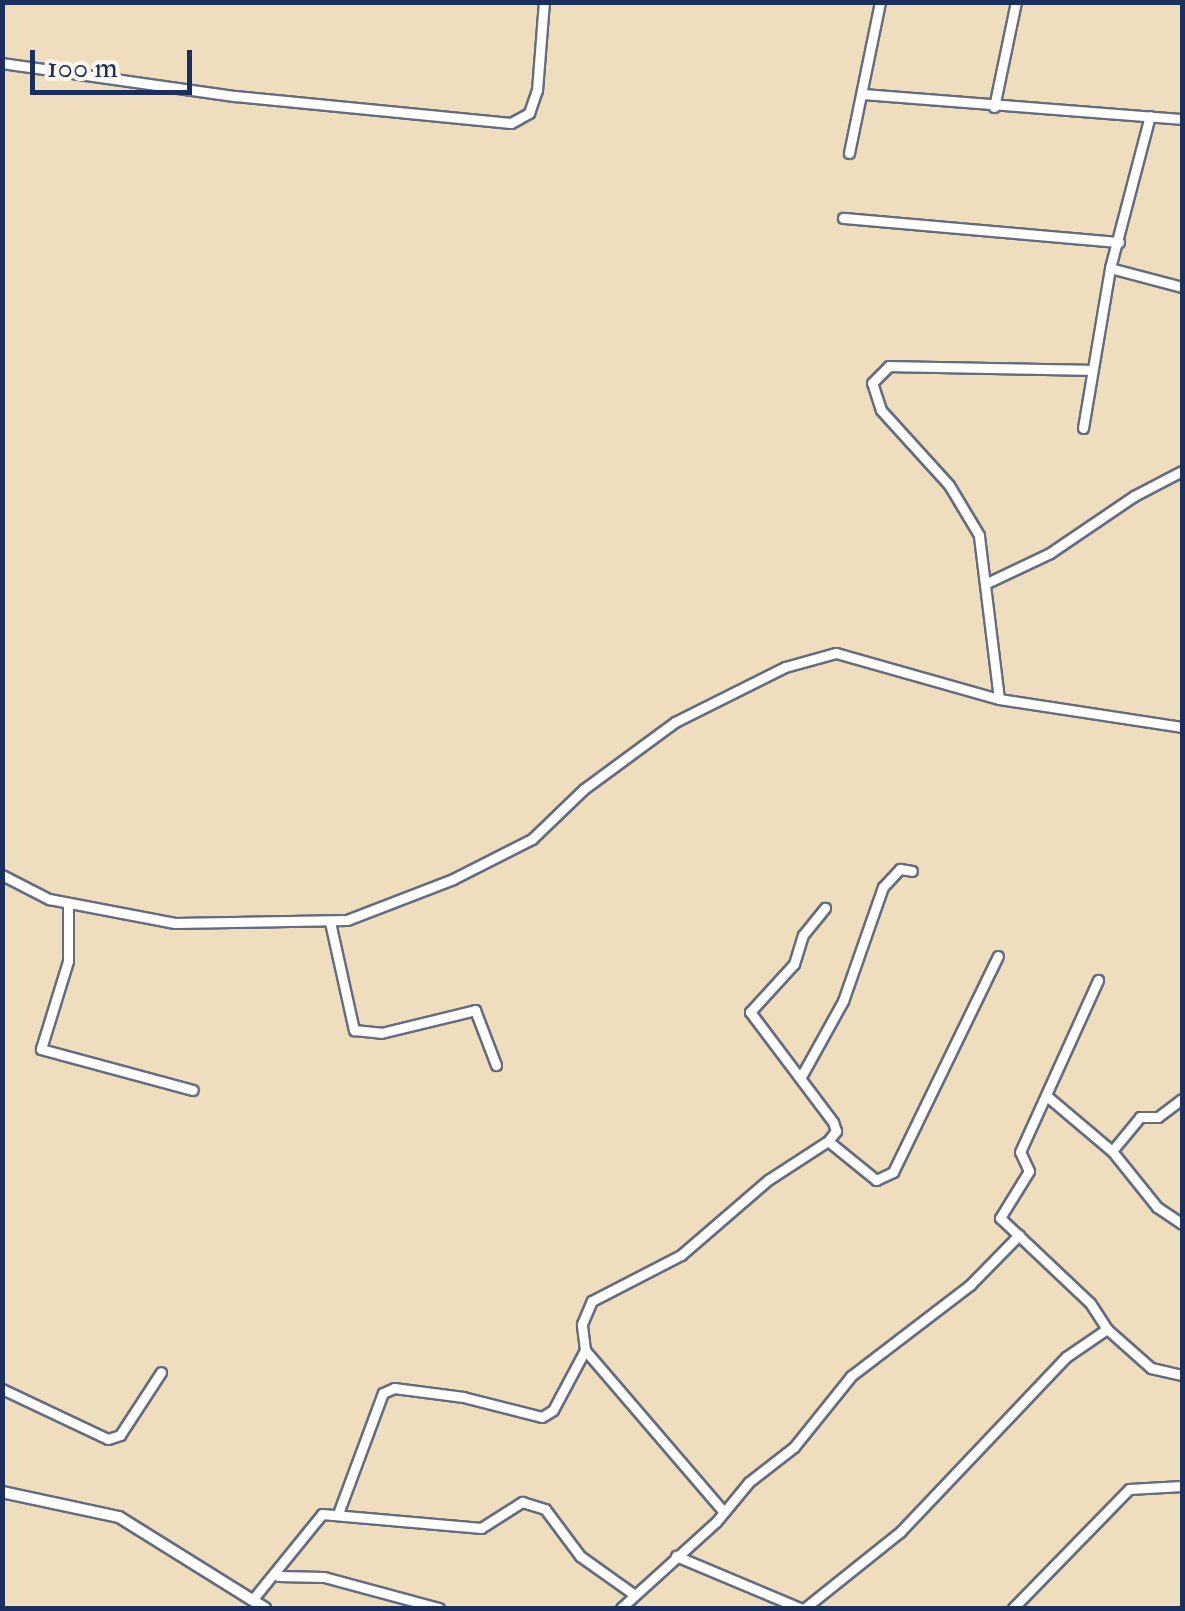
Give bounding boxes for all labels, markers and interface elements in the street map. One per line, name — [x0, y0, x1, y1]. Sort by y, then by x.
scale bar — [35, 30, 198, 92]
text: 100 m — [47, 49, 118, 86]

